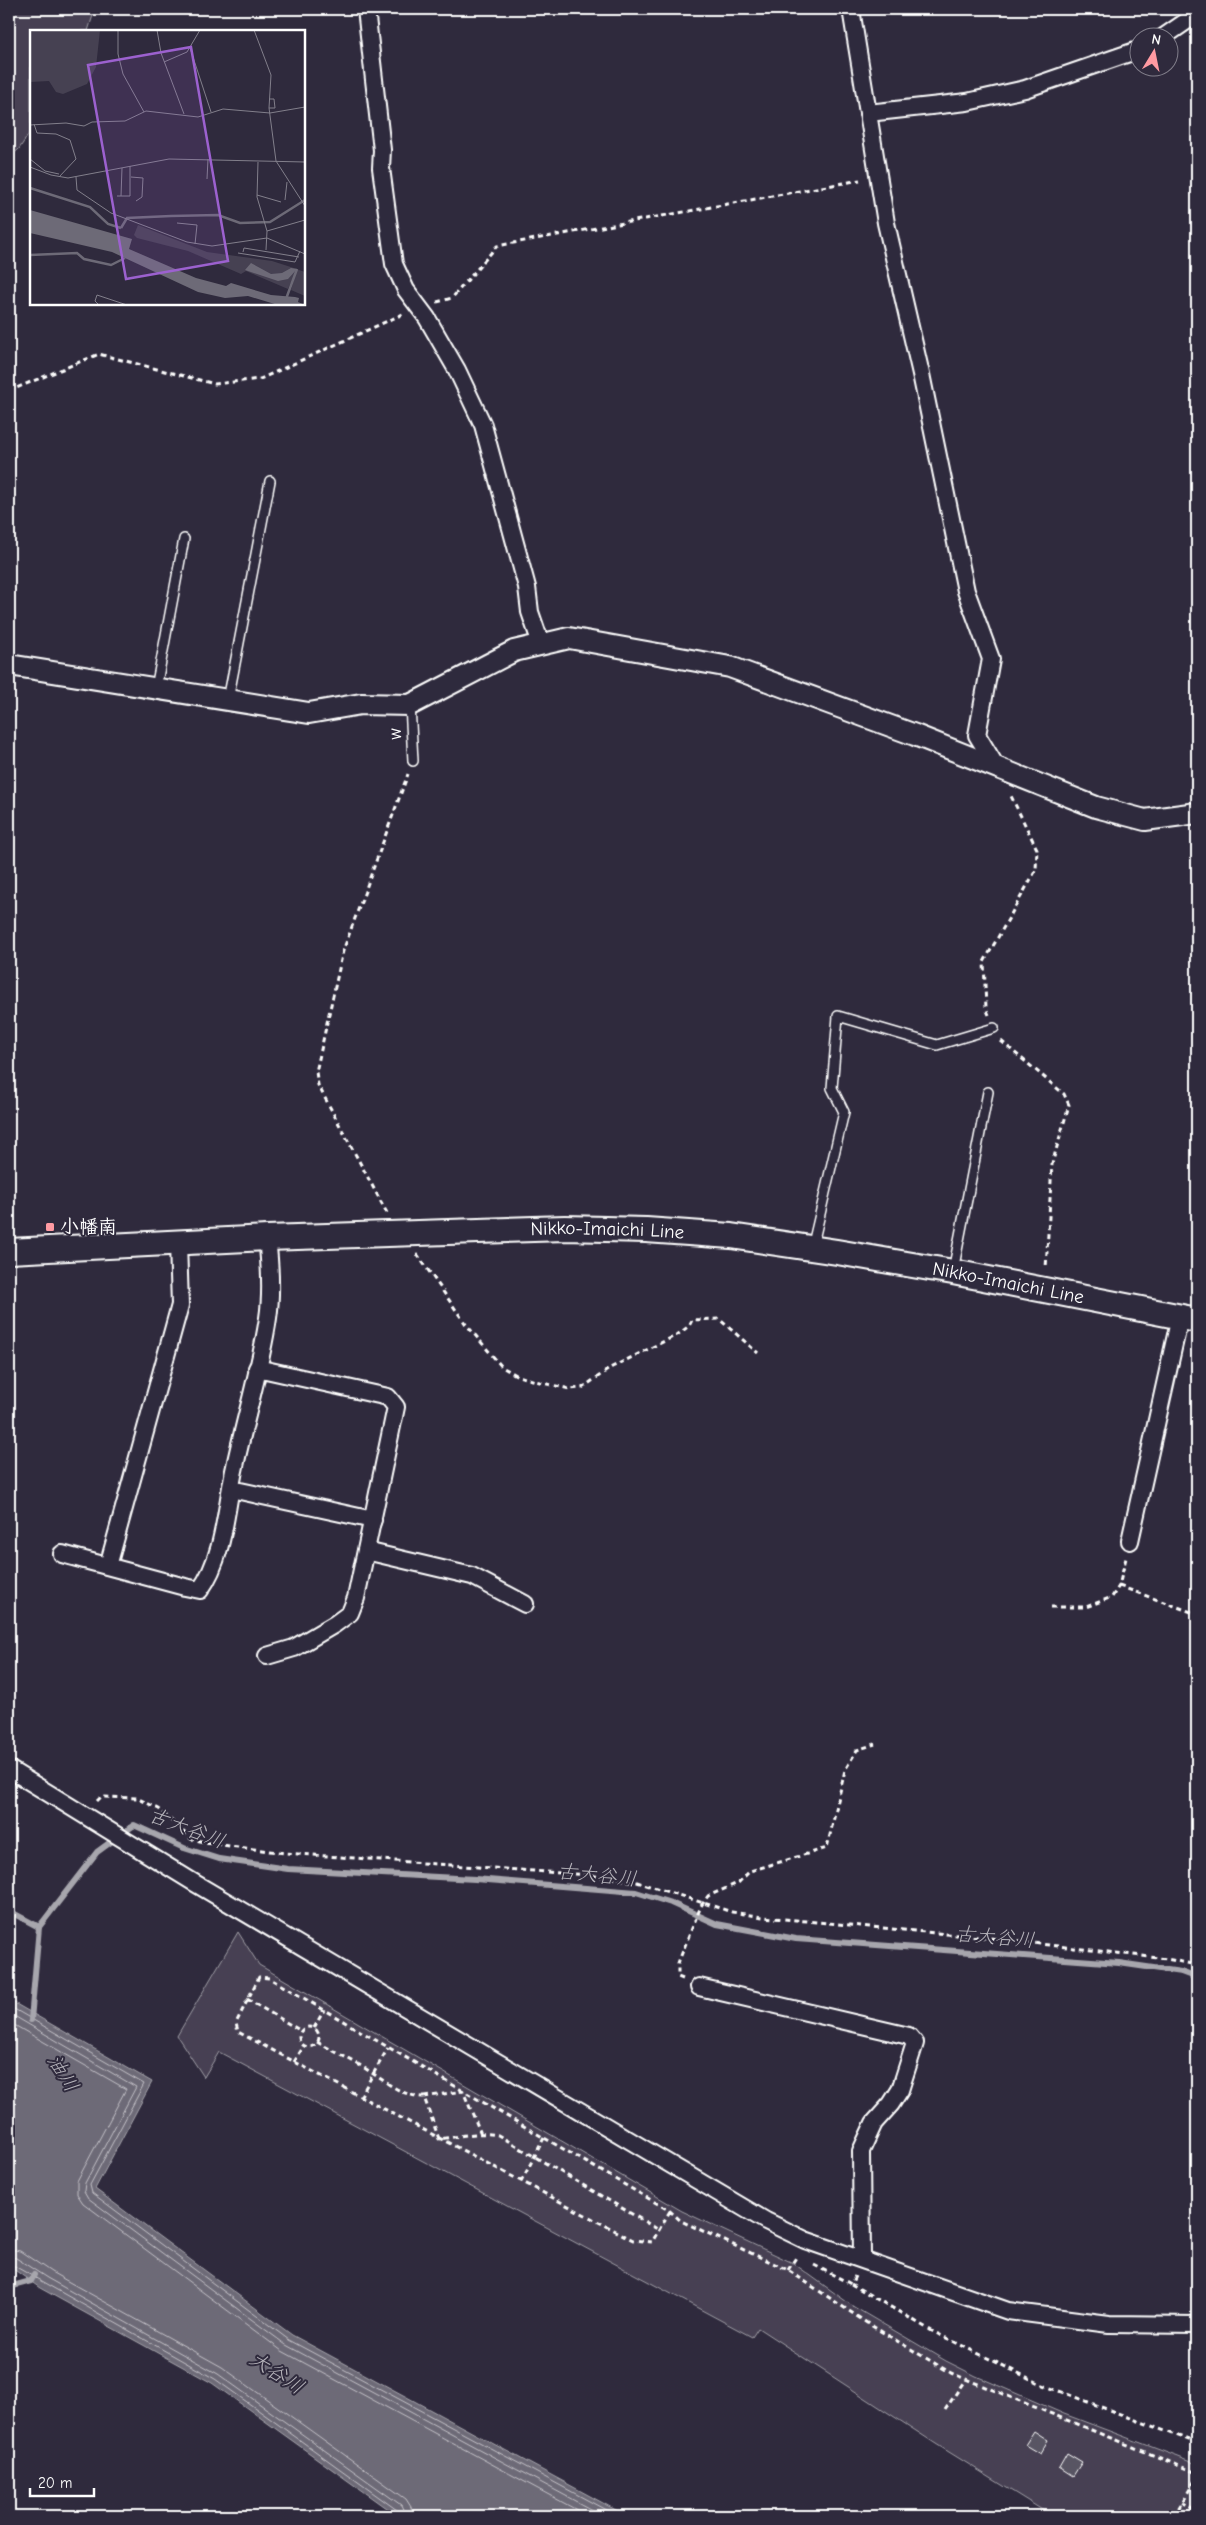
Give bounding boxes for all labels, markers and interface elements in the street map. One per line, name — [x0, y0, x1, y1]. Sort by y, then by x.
north arrow — [1128, 28, 1178, 78]
inset map — [30, 30, 305, 305]
text: N — [1150, 31, 1162, 49]
street label: w — [384, 727, 406, 740]
place label: 小幡南 — [60, 1216, 117, 1238]
street label: Nikko-Imaichi Line — [530, 1217, 685, 1244]
marker: 小幡南 — [44, 1221, 56, 1233]
street label: Nikko-Imaichi Line — [931, 1258, 1086, 1309]
water label: 古大谷川 — [146, 1803, 228, 1853]
water label: 古大谷川 — [556, 1859, 638, 1891]
water label: 古大谷川 — [954, 1922, 1036, 1952]
water label: 油川 — [43, 2050, 83, 2096]
water label: 大谷川 — [246, 2347, 308, 2399]
scale bar — [30, 2465, 94, 2497]
text: 20 m — [38, 2474, 72, 2492]

